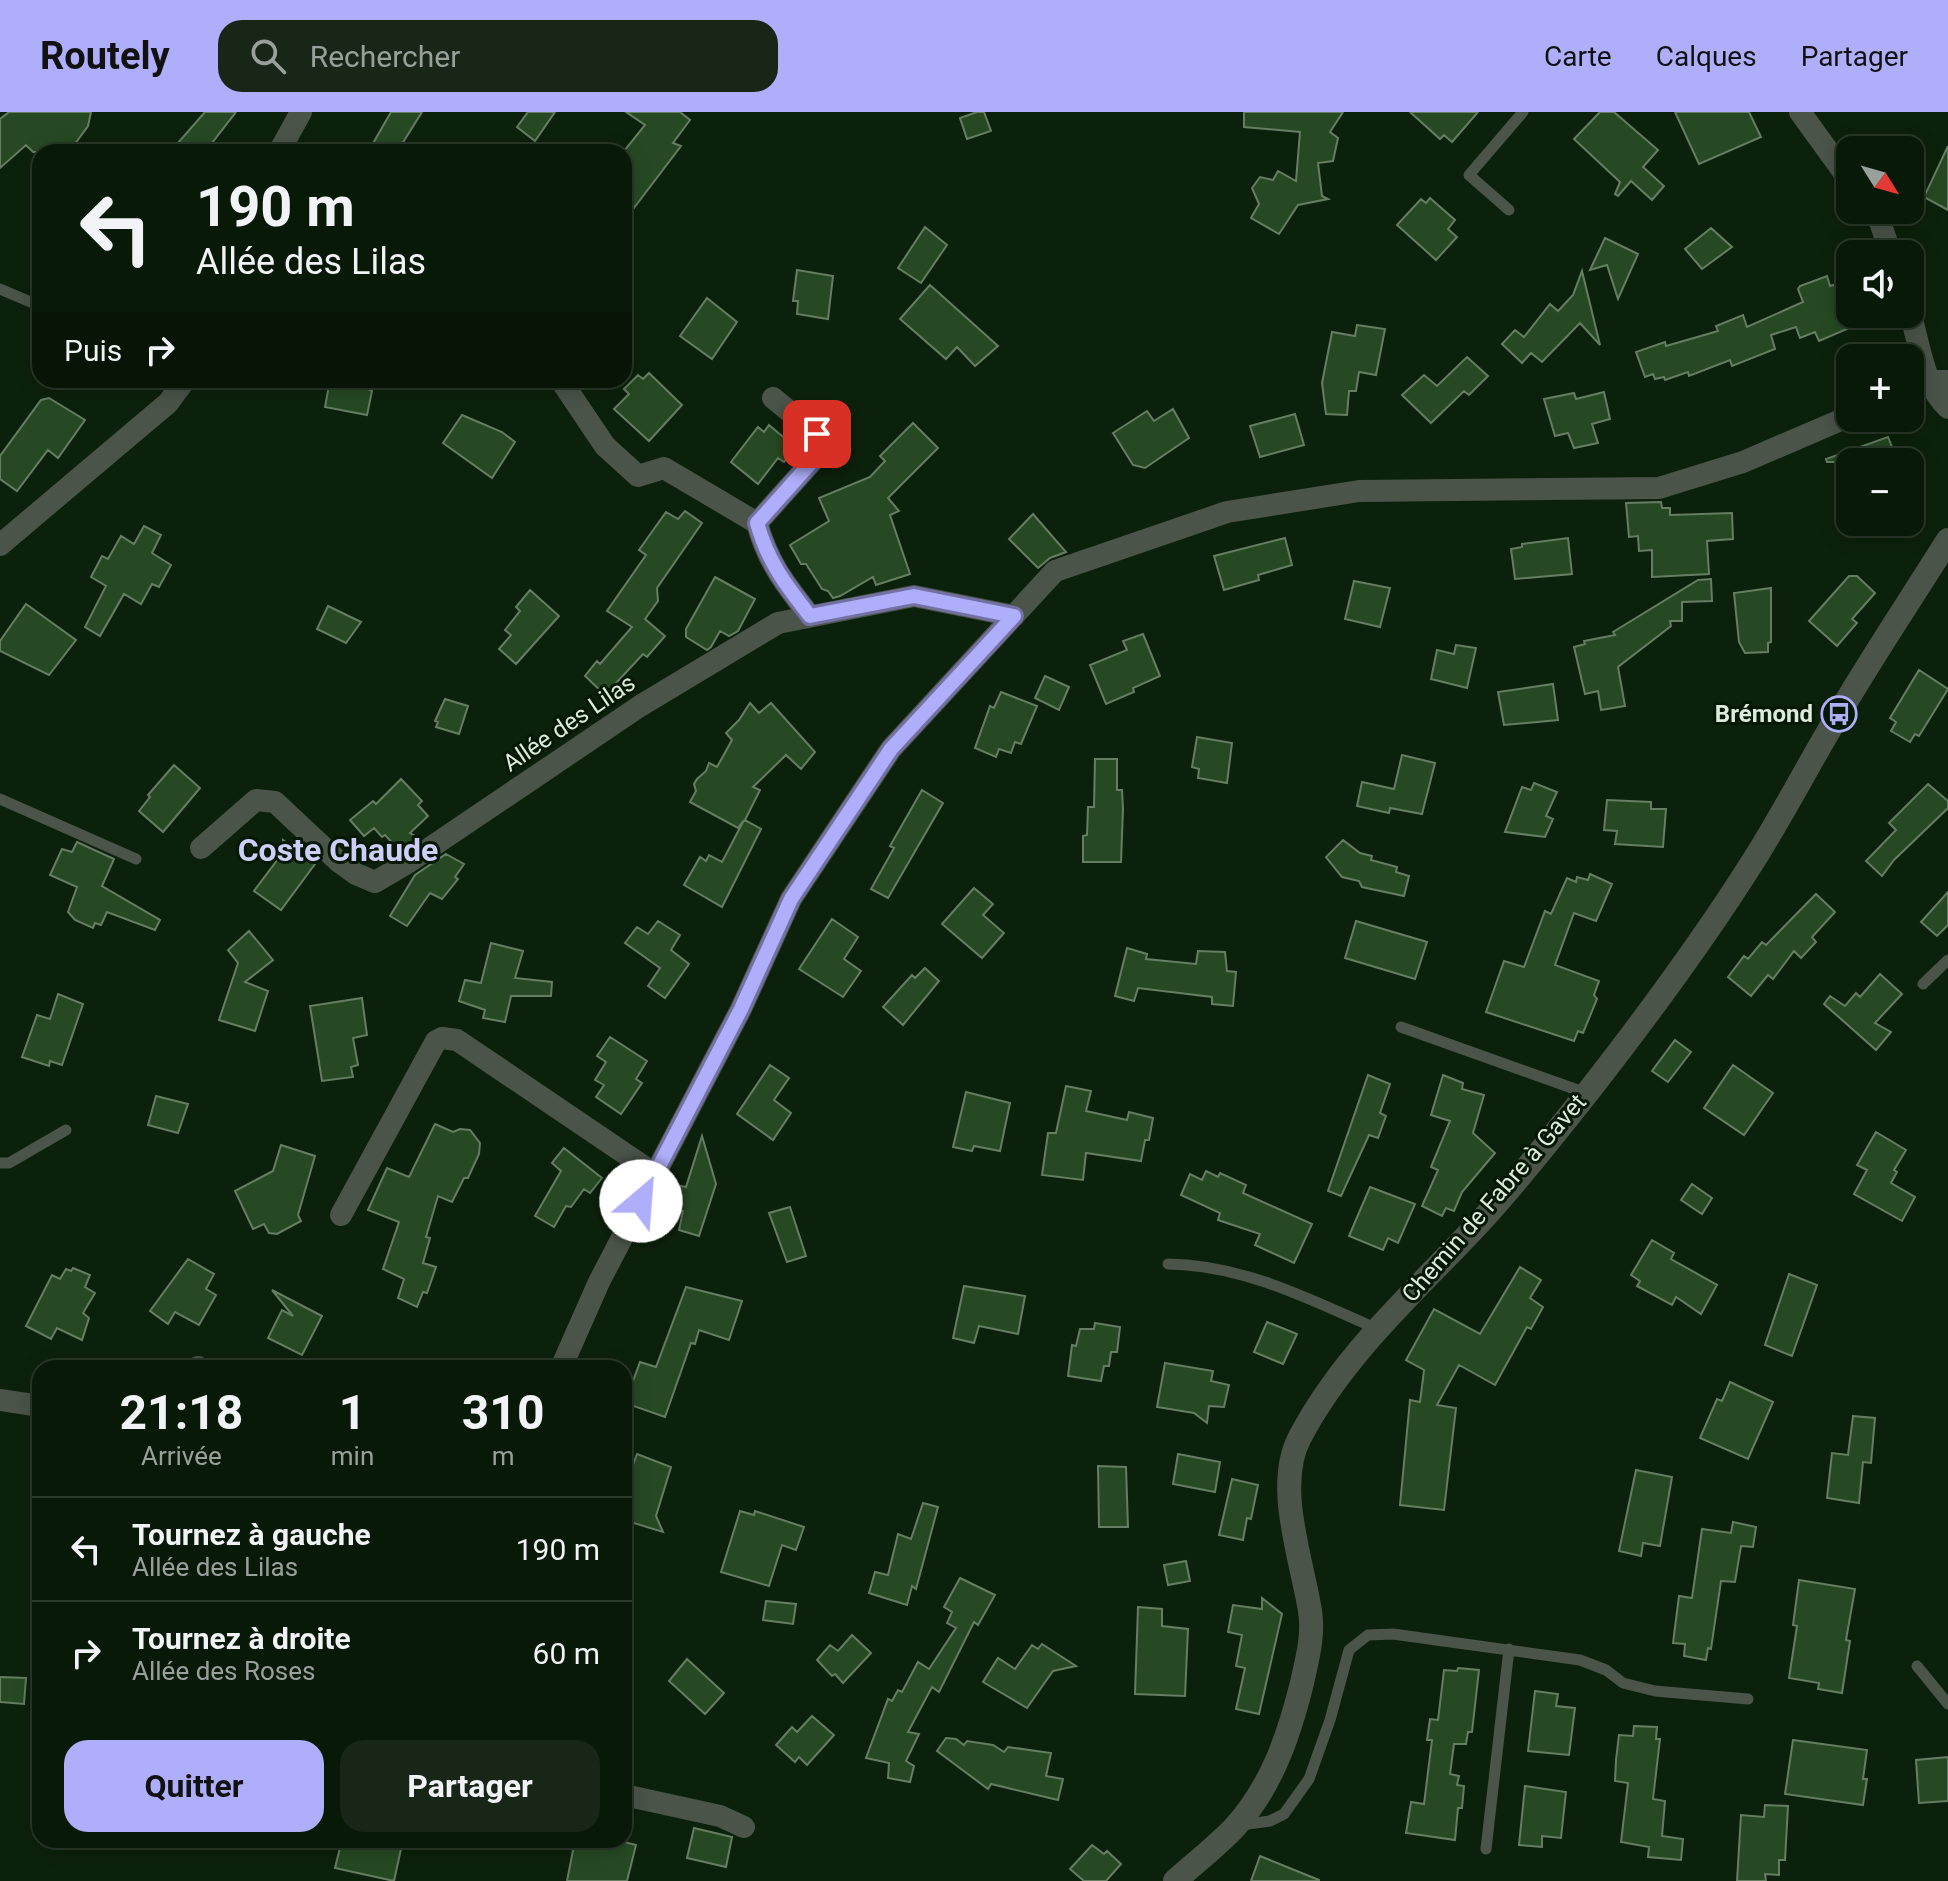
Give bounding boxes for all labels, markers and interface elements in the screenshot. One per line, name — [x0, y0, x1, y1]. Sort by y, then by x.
search box — [218, 20, 778, 92]
text: Routely — [40, 34, 170, 78]
icon: search — [246, 34, 290, 78]
text: Rechercher — [310, 39, 460, 74]
text: Carte — [1544, 40, 1612, 73]
text: Calques — [1656, 40, 1757, 73]
text: Partager — [1801, 40, 1908, 73]
north arrow — [1836, 136, 1924, 224]
map controls — [1836, 136, 1924, 536]
text: 190 m — [196, 174, 355, 240]
icon: left — [64, 176, 168, 280]
button: sound — [1836, 240, 1924, 328]
text: Allée des Lilas — [196, 241, 426, 283]
icon: right — [138, 328, 182, 372]
text: Puis — [64, 333, 122, 368]
button: + — [1836, 344, 1924, 432]
pin — [783, 400, 851, 468]
icon: arrive — [795, 412, 839, 456]
button: − — [1836, 448, 1924, 536]
street label: Allée des Lilas — [498, 669, 640, 777]
bus stop icon: Brémond — [1820, 695, 1858, 733]
place label: Brémond — [1715, 700, 1813, 728]
district label: Coste Chaude — [238, 831, 438, 869]
street label: Chemin de Fabre à Gavet — [1396, 1088, 1592, 1308]
position arrow — [599, 1159, 683, 1243]
text: 21:18 — [120, 1384, 243, 1441]
text: 1 — [339, 1384, 366, 1441]
text: 310 — [462, 1384, 544, 1441]
text: Arrivée — [141, 1441, 222, 1471]
text: min — [331, 1441, 374, 1471]
text: m — [492, 1441, 515, 1471]
text: Tournez à gauche — [132, 1517, 371, 1552]
icon: left — [64, 1527, 108, 1571]
text: 190 m — [516, 1532, 600, 1567]
text: Allée des Lilas — [132, 1552, 298, 1582]
text: Tournez à droite — [132, 1621, 351, 1656]
icon: right — [64, 1631, 108, 1675]
text: 60 m — [533, 1636, 600, 1671]
text: Allée des Roses — [132, 1656, 315, 1686]
button: Quitter — [64, 1740, 324, 1832]
button: Partager — [340, 1740, 600, 1832]

